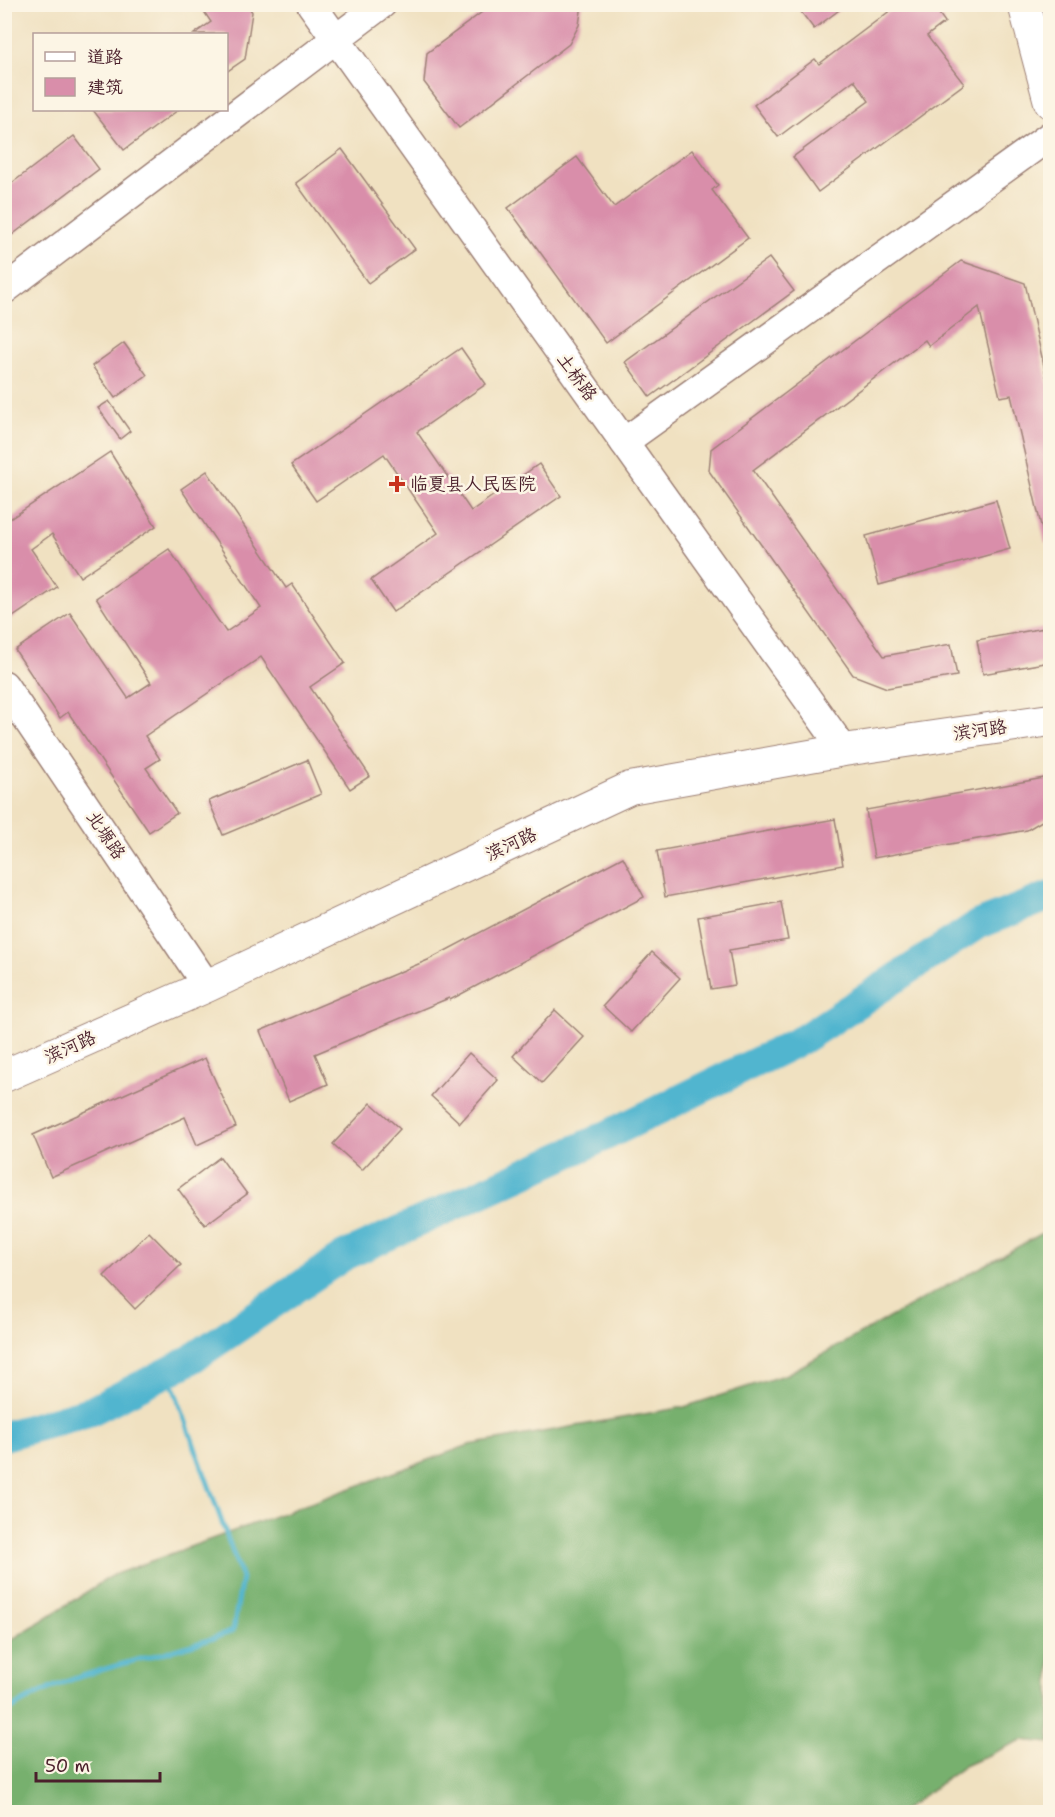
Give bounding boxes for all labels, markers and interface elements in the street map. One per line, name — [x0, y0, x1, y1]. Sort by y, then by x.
legend — [33, 33, 228, 111]
text: 道路 — [87, 45, 123, 69]
text: 建筑 — [87, 75, 123, 99]
street label: 土桥路 — [551, 348, 603, 406]
place label: 临夏县人民医院 — [410, 472, 536, 496]
marker: 临夏县人民医院 — [388, 475, 406, 493]
street label: 滨河路 — [952, 714, 1008, 746]
street label: 北塬路 — [81, 806, 131, 864]
street label: 滨河路 — [481, 822, 541, 866]
street label: 滨河路 — [40, 1025, 100, 1069]
scale bar — [36, 1745, 160, 1783]
text: 50 m — [45, 1754, 90, 1778]

